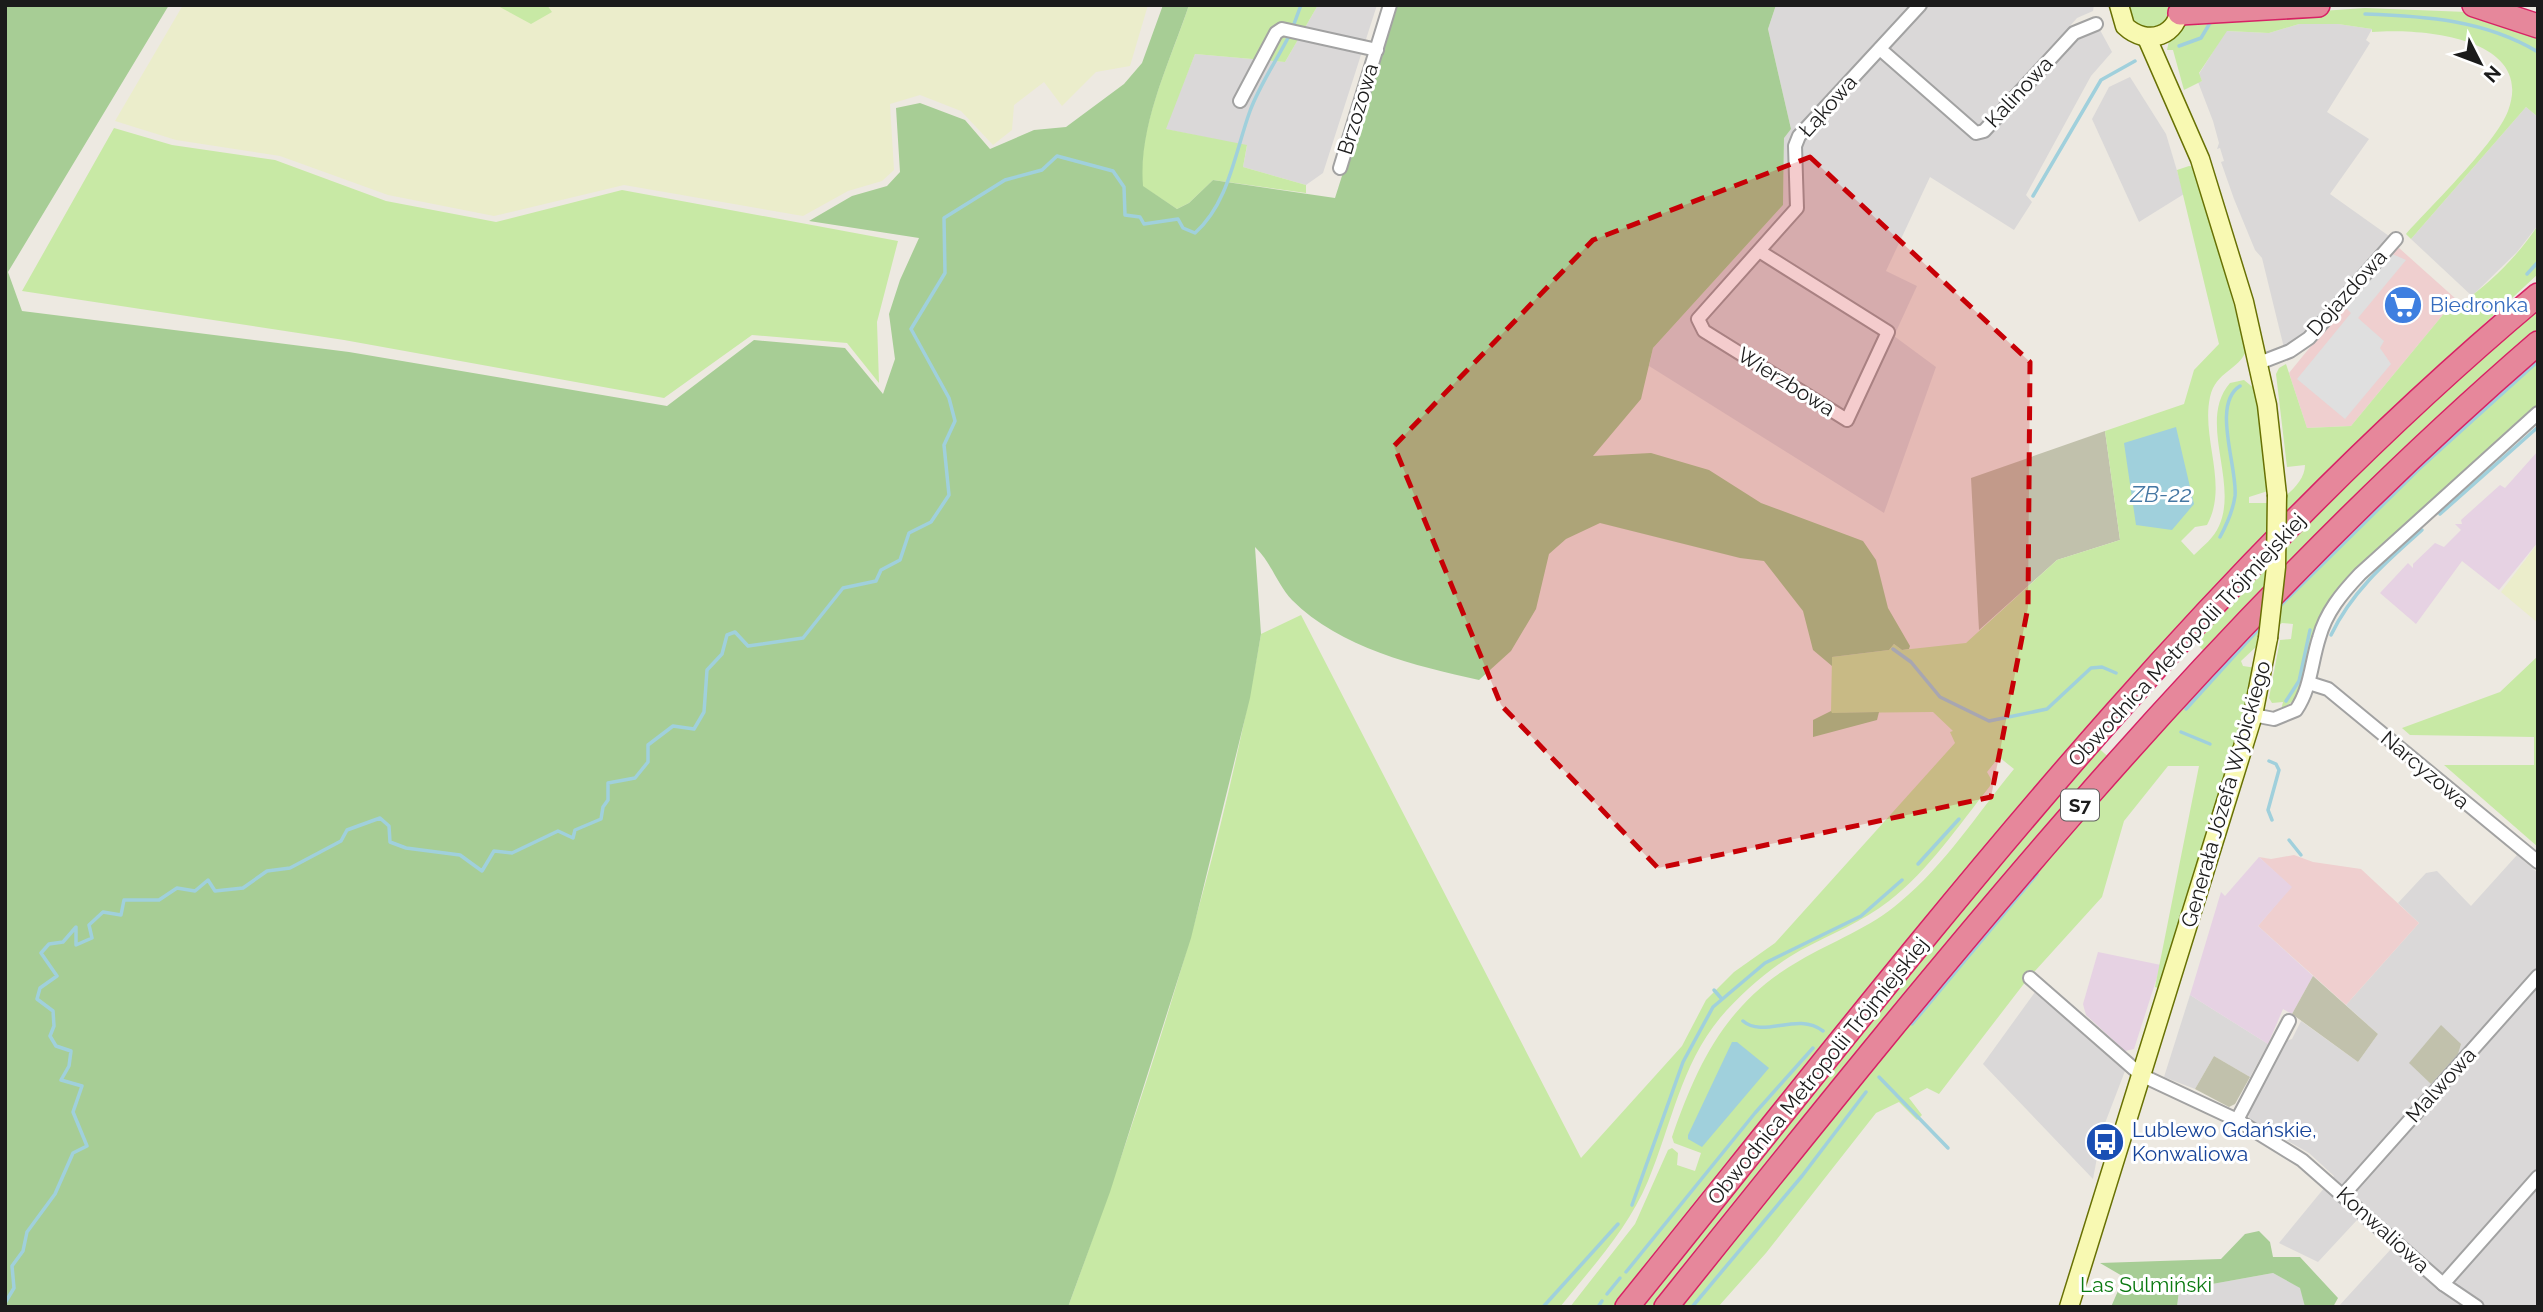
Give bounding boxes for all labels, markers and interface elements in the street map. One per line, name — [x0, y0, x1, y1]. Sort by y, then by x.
north arrow — [2445, 28, 2515, 98]
street label: Kalinowa — [1980, 51, 2058, 132]
street label: Brzozowa — [1332, 60, 1383, 158]
text: N — [2480, 62, 2506, 87]
street label: Łąkowa — [1793, 70, 1862, 142]
street label: Dojazdowa — [2301, 244, 2392, 341]
supermarket icon: Biedronka — [2382, 284, 2424, 326]
place label: Biedronka — [2430, 292, 2528, 317]
street label: Wierzbowa — [1733, 342, 1839, 421]
water label: ZB-22 — [2130, 480, 2191, 507]
street label: Obwodnica Metropolii Trójmiejskiej — [2063, 508, 2311, 771]
street label: Generała Józefa Wybickiego — [2175, 658, 2276, 930]
street label: Narcyzowa — [2376, 725, 2475, 814]
road number: S7 — [2061, 790, 2099, 820]
street label: Obwodnica Metropolii Trójmiejskiej — [1702, 932, 1933, 1209]
street label: Malwowa — [2401, 1042, 2481, 1127]
place label: Lublewo Gdańskie, Konwaliowa — [2132, 1117, 2317, 1166]
bus stop icon: Lublewo Gdańskie, Konwaliowa — [2084, 1121, 2126, 1163]
street label: Konwaliowa — [2332, 1181, 2435, 1278]
park label: Las Sulmiński — [2080, 1272, 2212, 1297]

